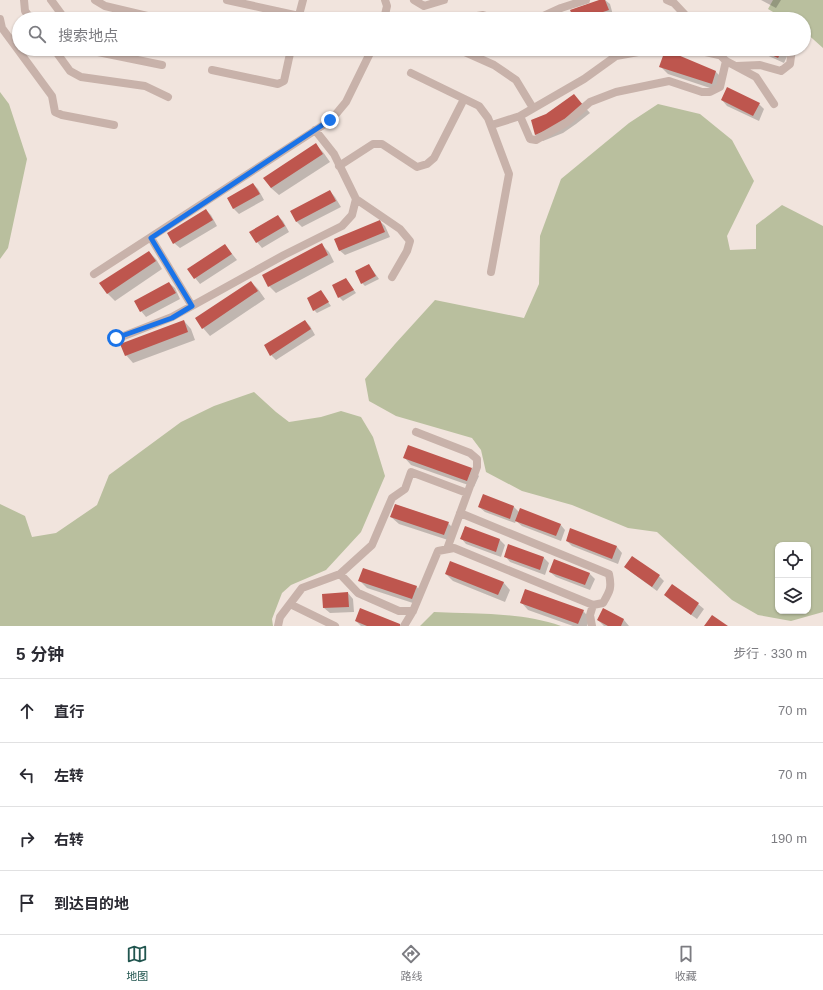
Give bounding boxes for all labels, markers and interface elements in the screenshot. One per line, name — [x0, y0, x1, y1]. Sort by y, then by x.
search box — [12, 12, 811, 56]
icon: search — [26, 23, 48, 45]
text: 搜索地点 — [58, 27, 118, 44]
route end — [321, 111, 339, 129]
route start — [107, 329, 125, 347]
map controls — [775, 542, 811, 614]
button: locate — [775, 542, 811, 578]
button: layers — [775, 578, 811, 614]
text: 5 分钟 — [16, 645, 64, 664]
text: 步行 · 330 m — [733, 646, 807, 661]
icon: ahead — [16, 700, 38, 722]
text: 直行 — [54, 703, 84, 720]
text: 70 m — [778, 703, 807, 718]
icon: left — [16, 764, 38, 786]
text: 左转 — [54, 767, 84, 784]
text: 70 m — [778, 767, 807, 782]
icon: right — [16, 828, 38, 850]
text: 右转 — [54, 831, 84, 848]
text: 190 m — [771, 831, 807, 846]
icon: arrive — [16, 892, 38, 914]
text: 到达目的地 — [54, 895, 129, 912]
tab: 地图 — [126, 943, 148, 983]
tab: 路线 — [400, 943, 422, 983]
tab: 收藏 — [675, 943, 697, 983]

